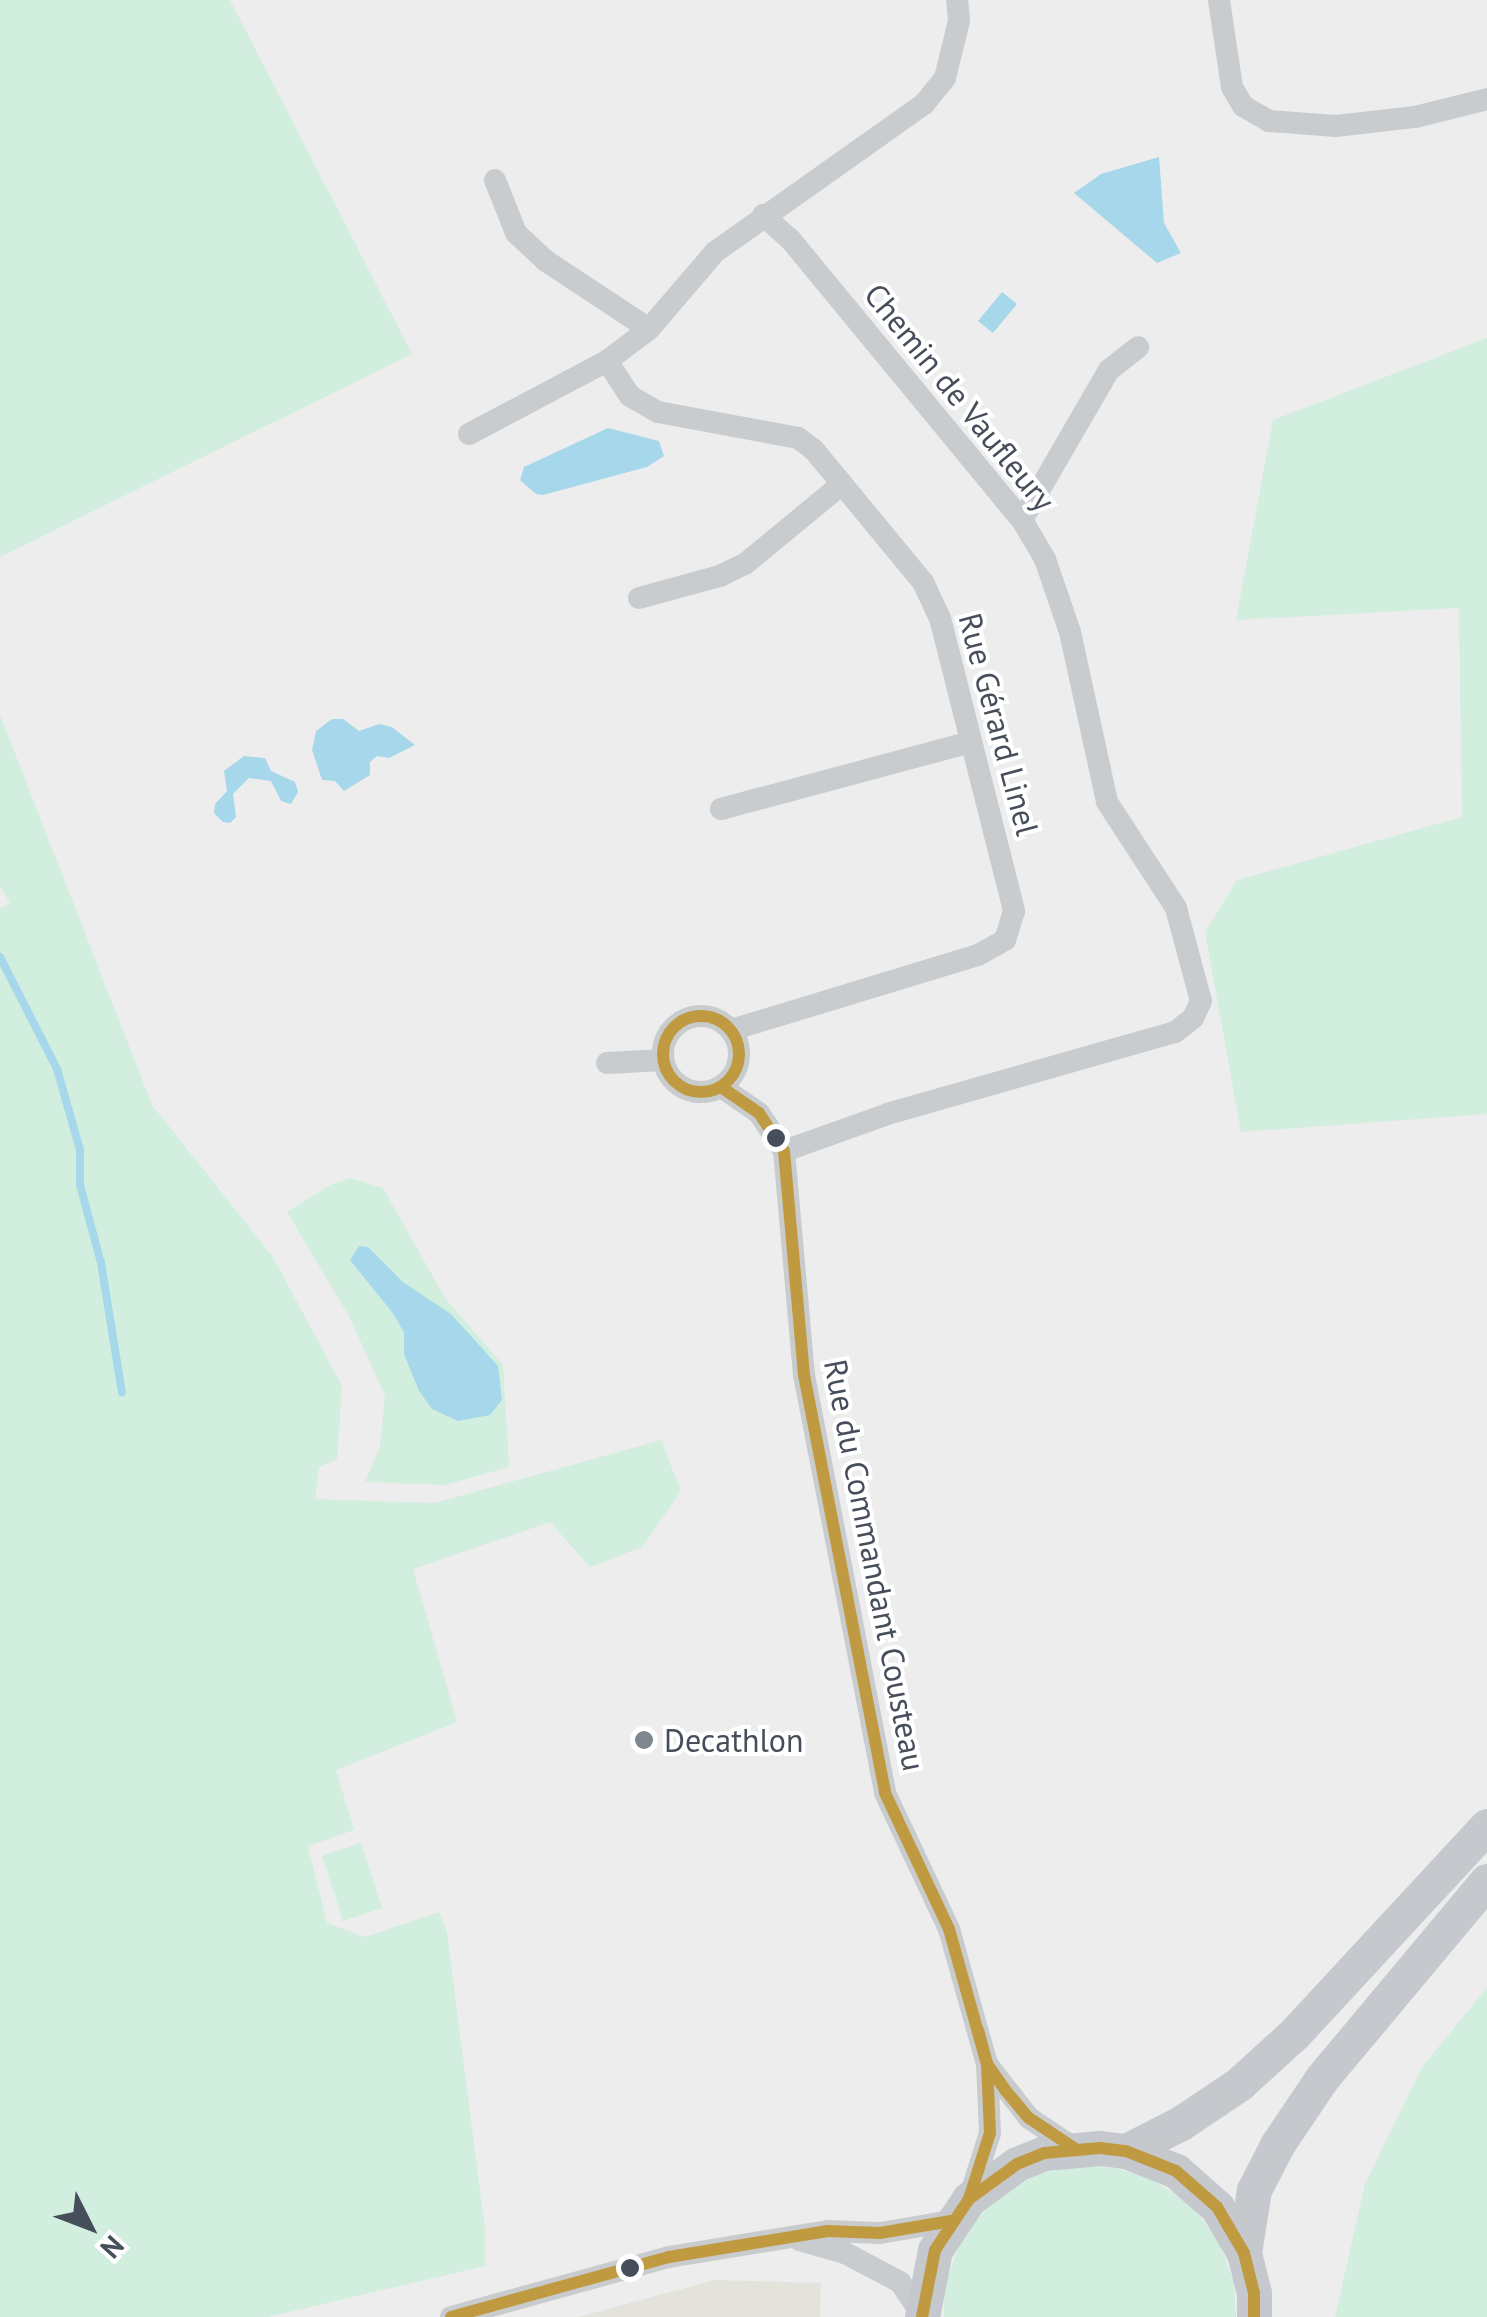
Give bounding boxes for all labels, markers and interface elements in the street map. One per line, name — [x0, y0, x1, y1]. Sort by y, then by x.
street label: Chemin de Vaufleury — [856, 275, 1064, 519]
street label: Rue Gérard Linel — [951, 609, 1047, 839]
unlabelled marker — [766, 1128, 786, 1148]
street label: Rue du Commandant Cousteau — [816, 1356, 934, 1774]
place label: Decathlon — [664, 1721, 803, 1759]
marker: Decathlon — [633, 1729, 655, 1751]
north arrow — [40, 2177, 140, 2277]
text: N — [93, 2228, 133, 2267]
unlabelled marker — [620, 2258, 640, 2278]

